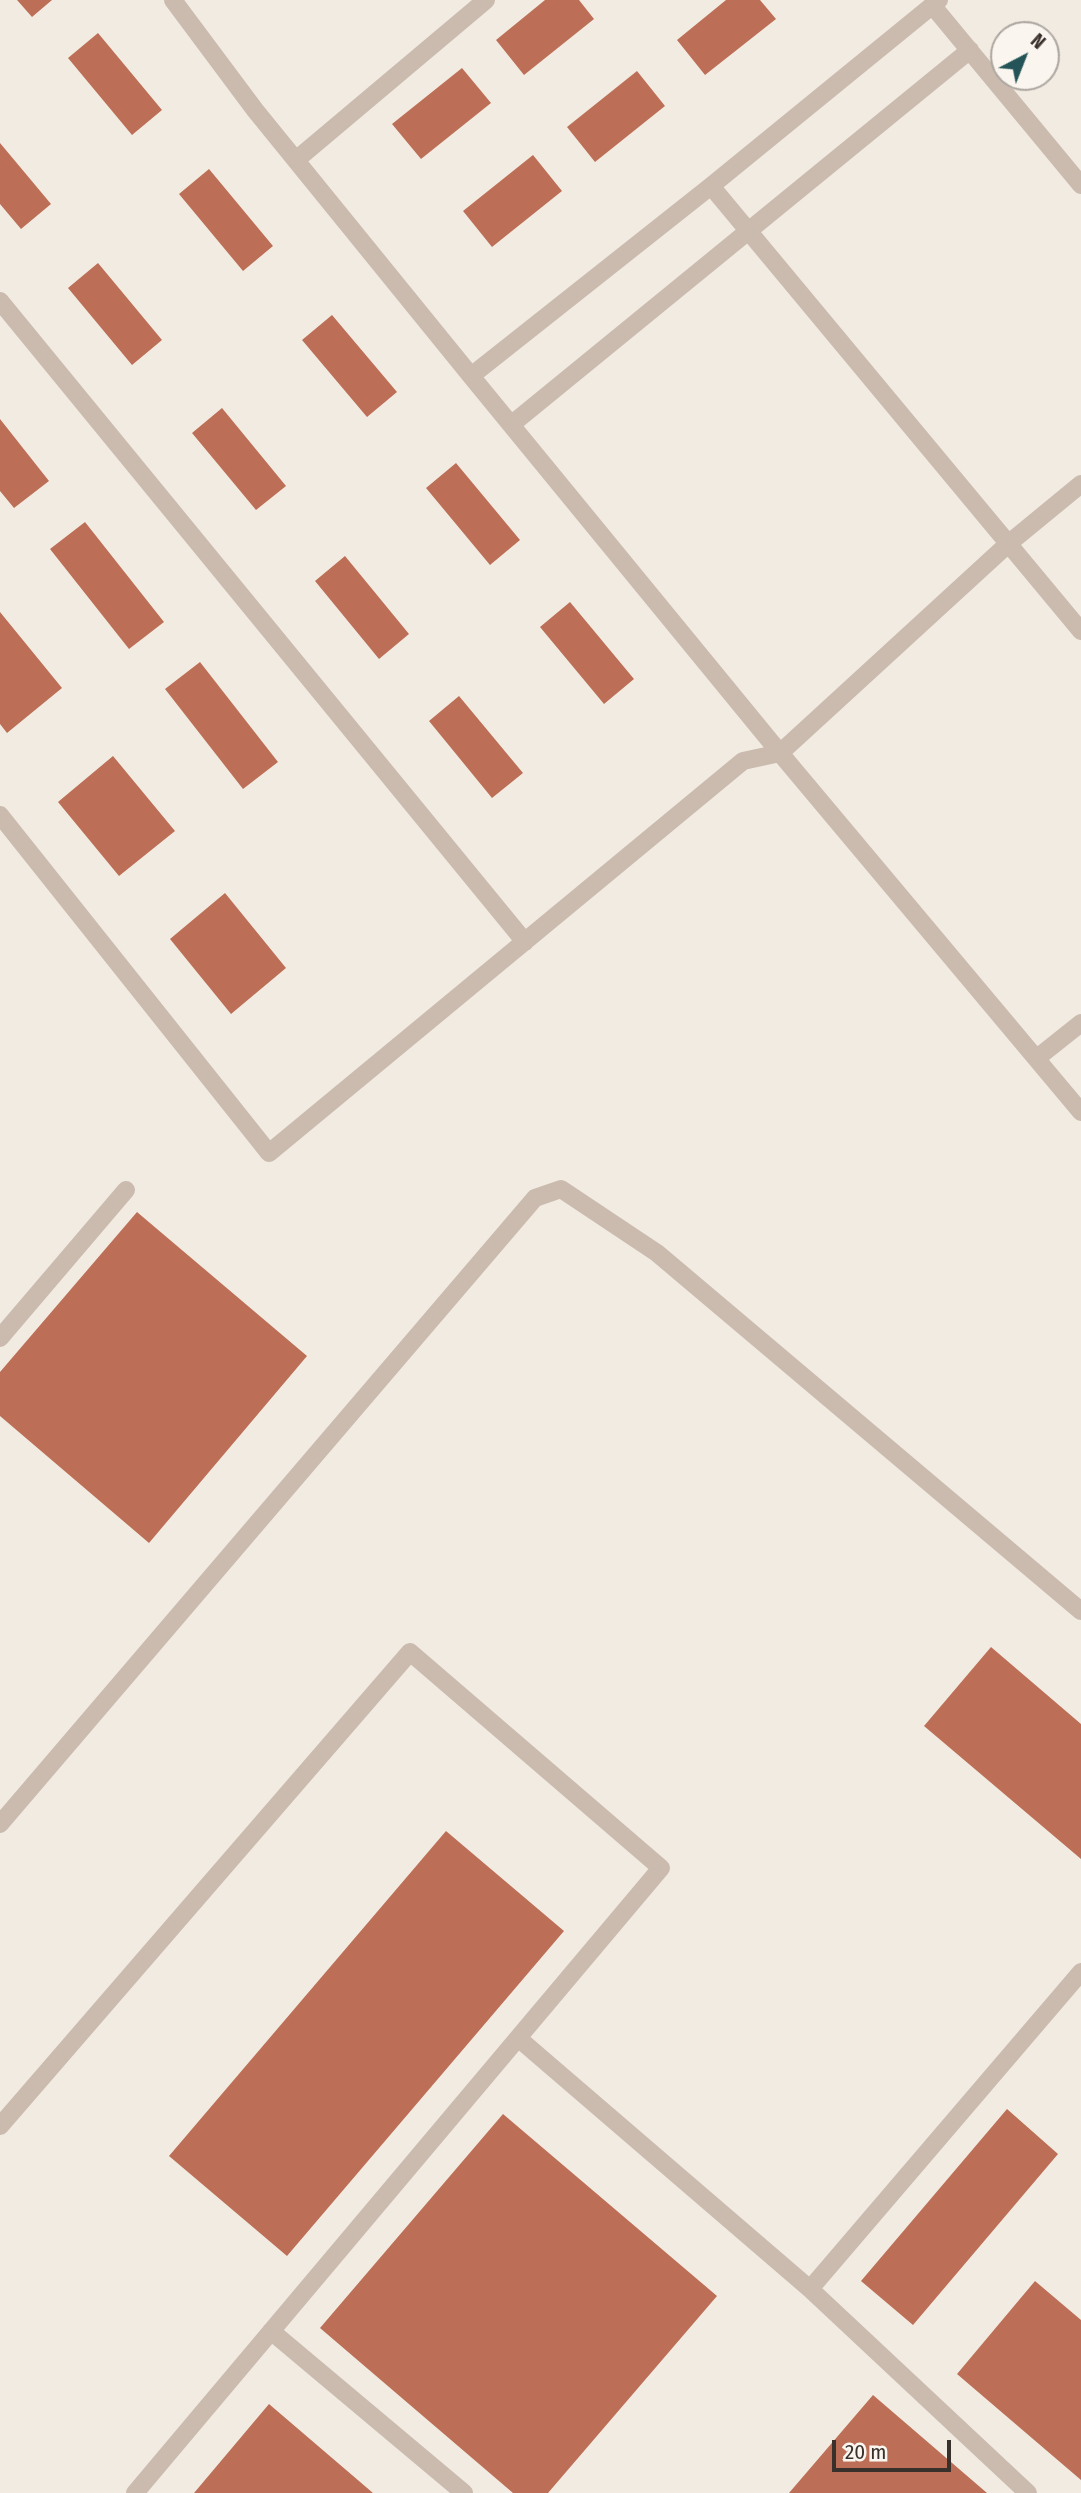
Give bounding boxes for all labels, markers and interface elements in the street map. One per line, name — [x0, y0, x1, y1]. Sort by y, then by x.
north arrow — [990, 21, 1060, 91]
text: N — [1026, 29, 1050, 54]
scale bar — [836, 2426, 955, 2470]
text: 20 m — [845, 2439, 886, 2465]

